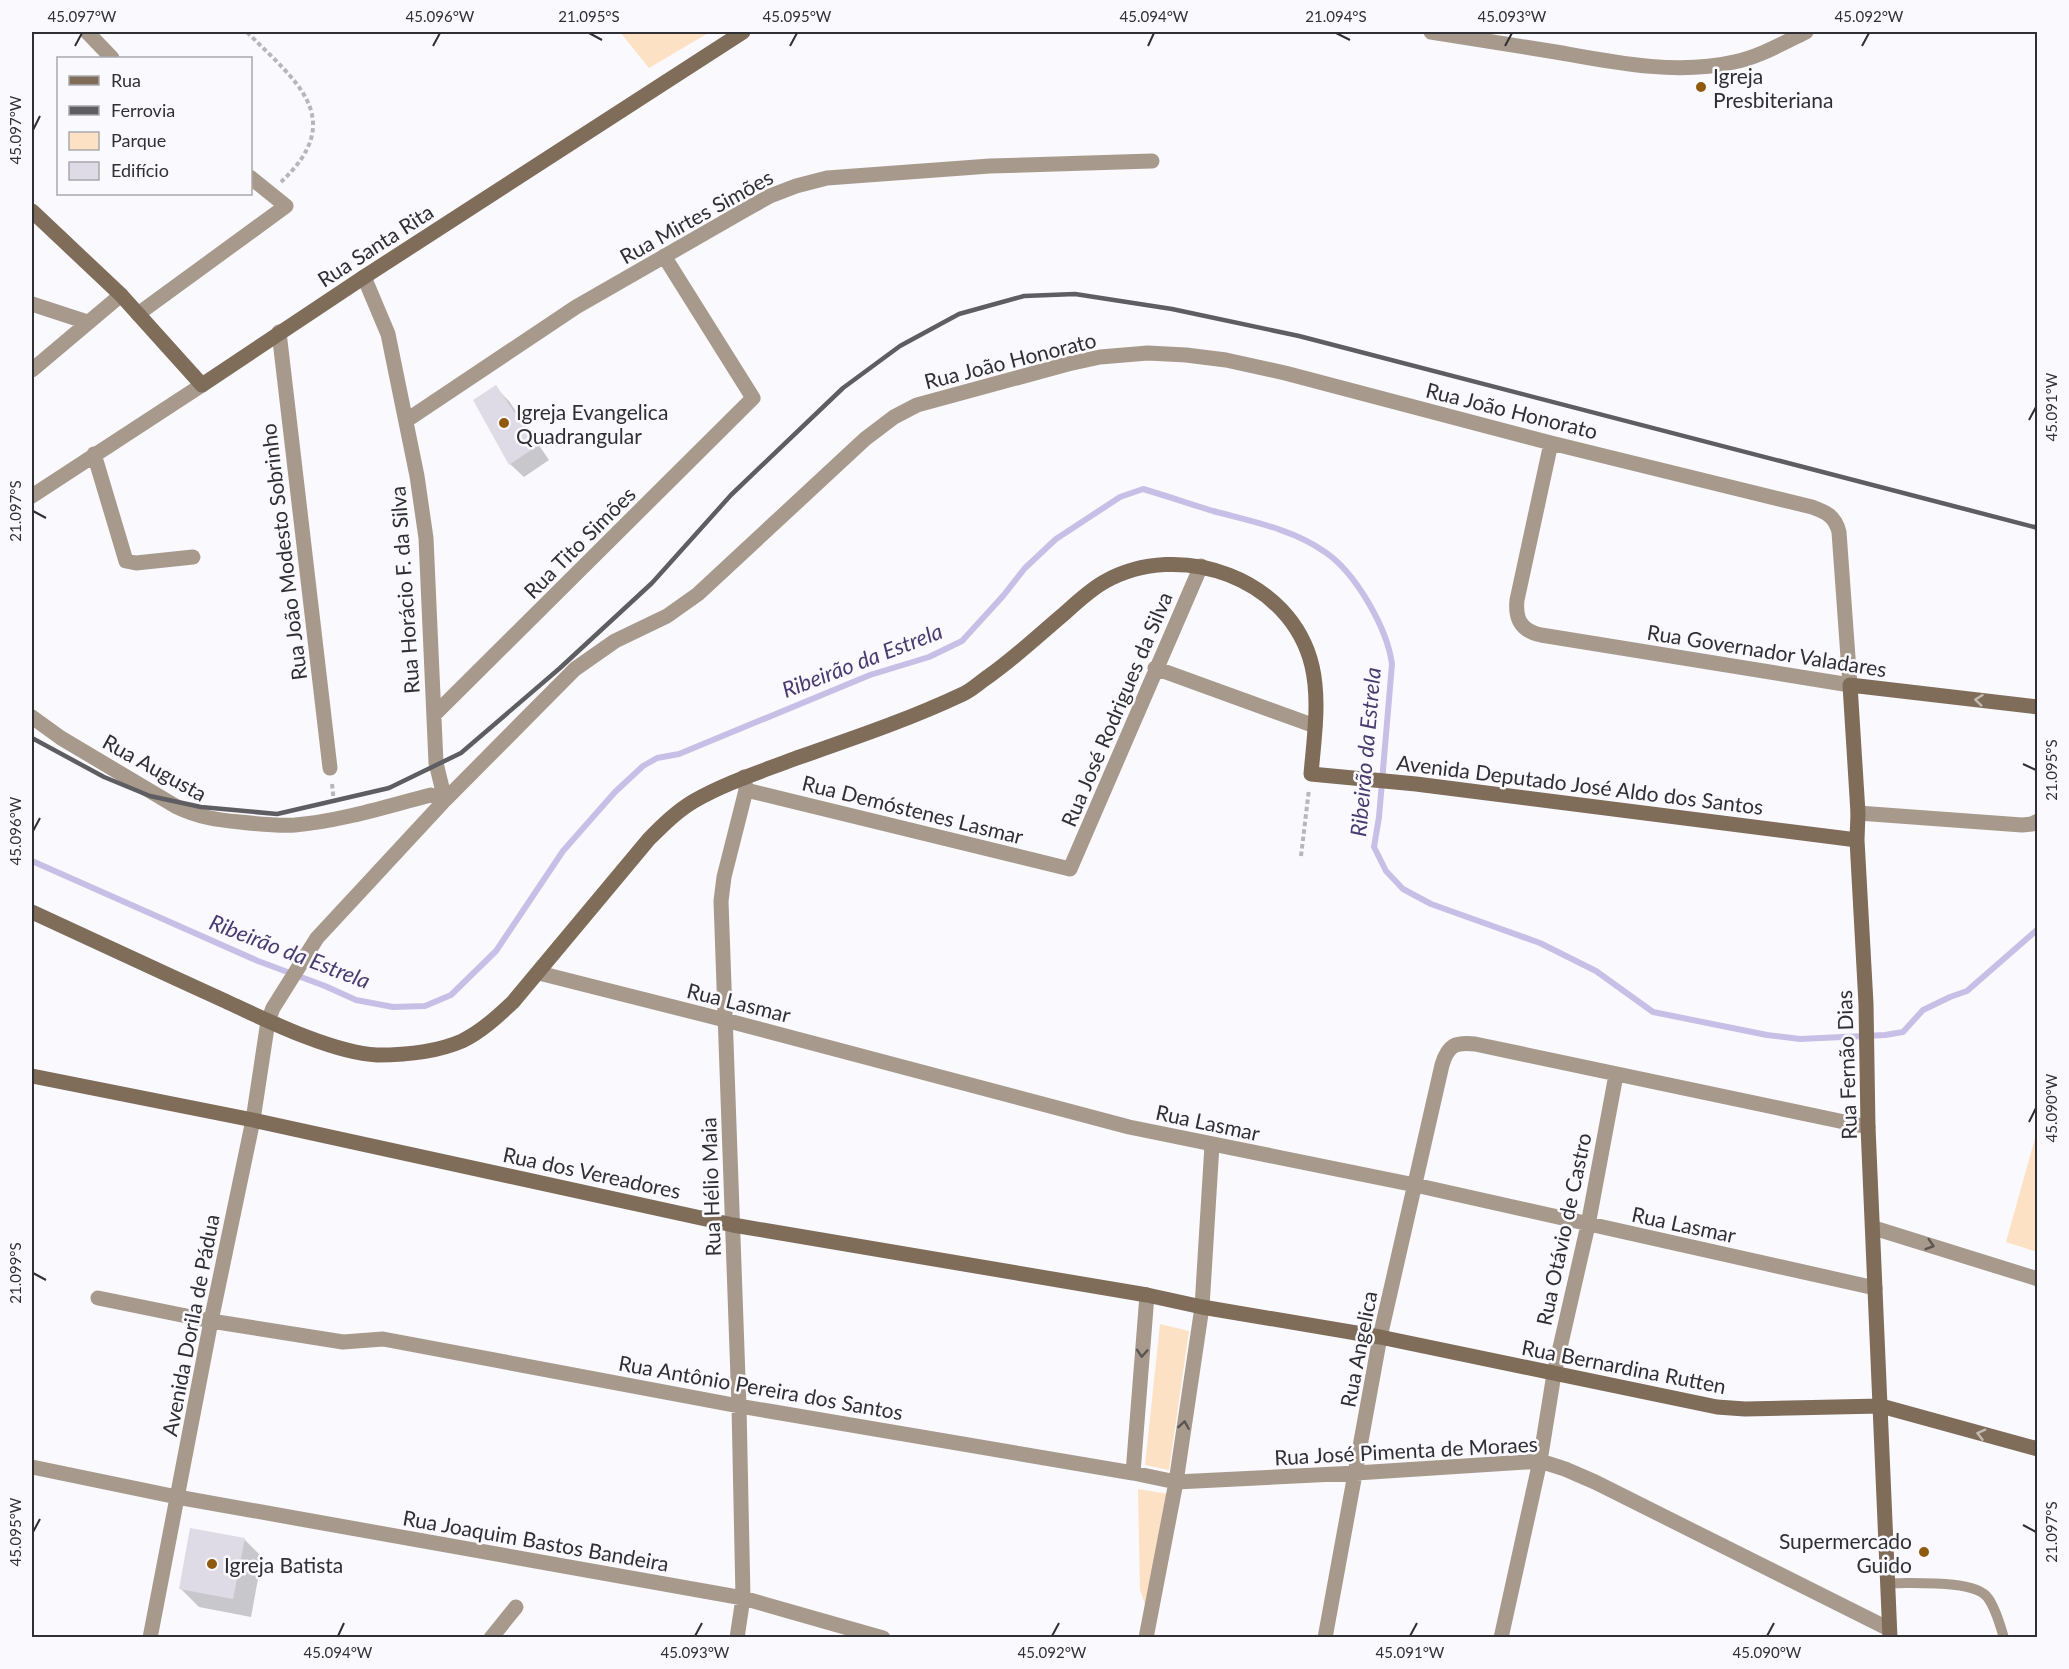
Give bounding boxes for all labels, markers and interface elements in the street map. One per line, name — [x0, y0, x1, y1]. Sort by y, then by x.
text: 45.097°W — [48, 7, 117, 25]
text: 45.096°W — [406, 7, 475, 25]
text: 21.095°S — [558, 7, 620, 25]
text: 45.095°W — [763, 7, 832, 25]
text: 45.094°W — [1120, 7, 1189, 25]
text: 21.094°S — [1305, 7, 1367, 25]
text: 45.093°W — [1478, 7, 1547, 25]
text: 45.092°W — [1835, 7, 1904, 25]
legend — [57, 57, 252, 195]
place label: Igreja Presbiteriana — [1713, 63, 1833, 112]
text: Rua — [111, 69, 141, 91]
marker: Igreja Presbiteriana — [1694, 80, 1708, 94]
text: 45.097°W — [6, 95, 24, 164]
text: Ferrovia — [111, 99, 175, 121]
text: Parque — [111, 129, 166, 151]
text: Edifício — [111, 159, 169, 181]
street label: Rua Mirtes Simões — [615, 164, 777, 268]
street label: Rua Santa Rita — [312, 198, 438, 292]
street label: Rua João Honorato — [922, 327, 1099, 393]
text: 45.091°W — [2042, 372, 2060, 441]
street label: Rua João Honorato — [1424, 377, 1601, 443]
place label: Igreja Evangelica Quadrangular — [516, 399, 668, 448]
marker: Igreja Evangelica Quadrangular — [497, 416, 511, 430]
street label: Rua João Modesto Sobrinho — [255, 422, 311, 682]
text: 21.097°S — [6, 480, 24, 542]
street label: Rua Tito Simões — [518, 481, 640, 603]
street label: Rua Horácio F. da Silva — [384, 485, 424, 695]
street label: Rua José Rodrigues da Silva — [1055, 588, 1177, 830]
water label: Ribeirão da Estrela — [778, 617, 946, 703]
street label: Rua Governador Valadares — [1645, 619, 1889, 681]
water label: Ribeirão da Estrela — [1344, 666, 1386, 838]
one-way arrow — [1975, 694, 1984, 707]
street label: Rua Augusta — [99, 728, 211, 806]
text: 21.095°S — [2042, 739, 2060, 801]
street label: Avenida Deputado José Aldo dos Santos — [1395, 749, 1765, 819]
street label: Rua Demóstenes Lasmar — [800, 769, 1026, 849]
text: 45.096°W — [6, 796, 24, 865]
water label: Ribeirão da Estrela — [206, 908, 374, 994]
street label: Rua Lasmar — [685, 977, 794, 1027]
street label: Rua Fernão Dias — [1831, 990, 1861, 1140]
text: 45.090°W — [2042, 1073, 2060, 1142]
street label: Rua Lasmar — [1154, 1099, 1263, 1145]
street label: Rua Hélio Maia — [695, 1117, 725, 1257]
street label: Rua Otávio de Castro — [1530, 1130, 1596, 1328]
street label: Rua dos Vereadores — [501, 1141, 683, 1203]
street label: Rua Lasmar — [1630, 1201, 1739, 1247]
street label: Avenida Dorila de Pádua — [156, 1212, 224, 1438]
one-way arrow — [1924, 1238, 1935, 1250]
text: 21.099°S — [6, 1242, 24, 1304]
street label: Rua Angelica — [1334, 1289, 1382, 1409]
street label: Rua Bernardina Rutten — [1520, 1334, 1728, 1398]
one-way arrow — [1136, 1349, 1149, 1358]
street label: Rua Antônio Pereira dos Santos — [617, 1350, 905, 1424]
one-way arrow — [1178, 1420, 1190, 1429]
one-way arrow — [1976, 1429, 1987, 1441]
street label: Rua José Pimenta de Moraes — [1274, 1431, 1538, 1469]
text: 45.095°W — [6, 1497, 24, 1566]
text: 21.097°S — [2042, 1501, 2060, 1563]
street label: Rua Joaquim Bastos Bandeira — [401, 1504, 671, 1576]
place label: Supermercado Guido — [1779, 1528, 1912, 1577]
marker: Supermercado Guido — [1917, 1545, 1931, 1559]
place label: Igreja Batista — [224, 1552, 343, 1577]
marker: Igreja Batista — [205, 1557, 219, 1571]
text: 45.094°W — [304, 1643, 373, 1661]
text: 45.093°W — [661, 1643, 730, 1661]
text: 45.092°W — [1018, 1643, 1087, 1661]
text: 45.091°W — [1376, 1643, 1445, 1661]
text: 45.090°W — [1733, 1643, 1802, 1661]

